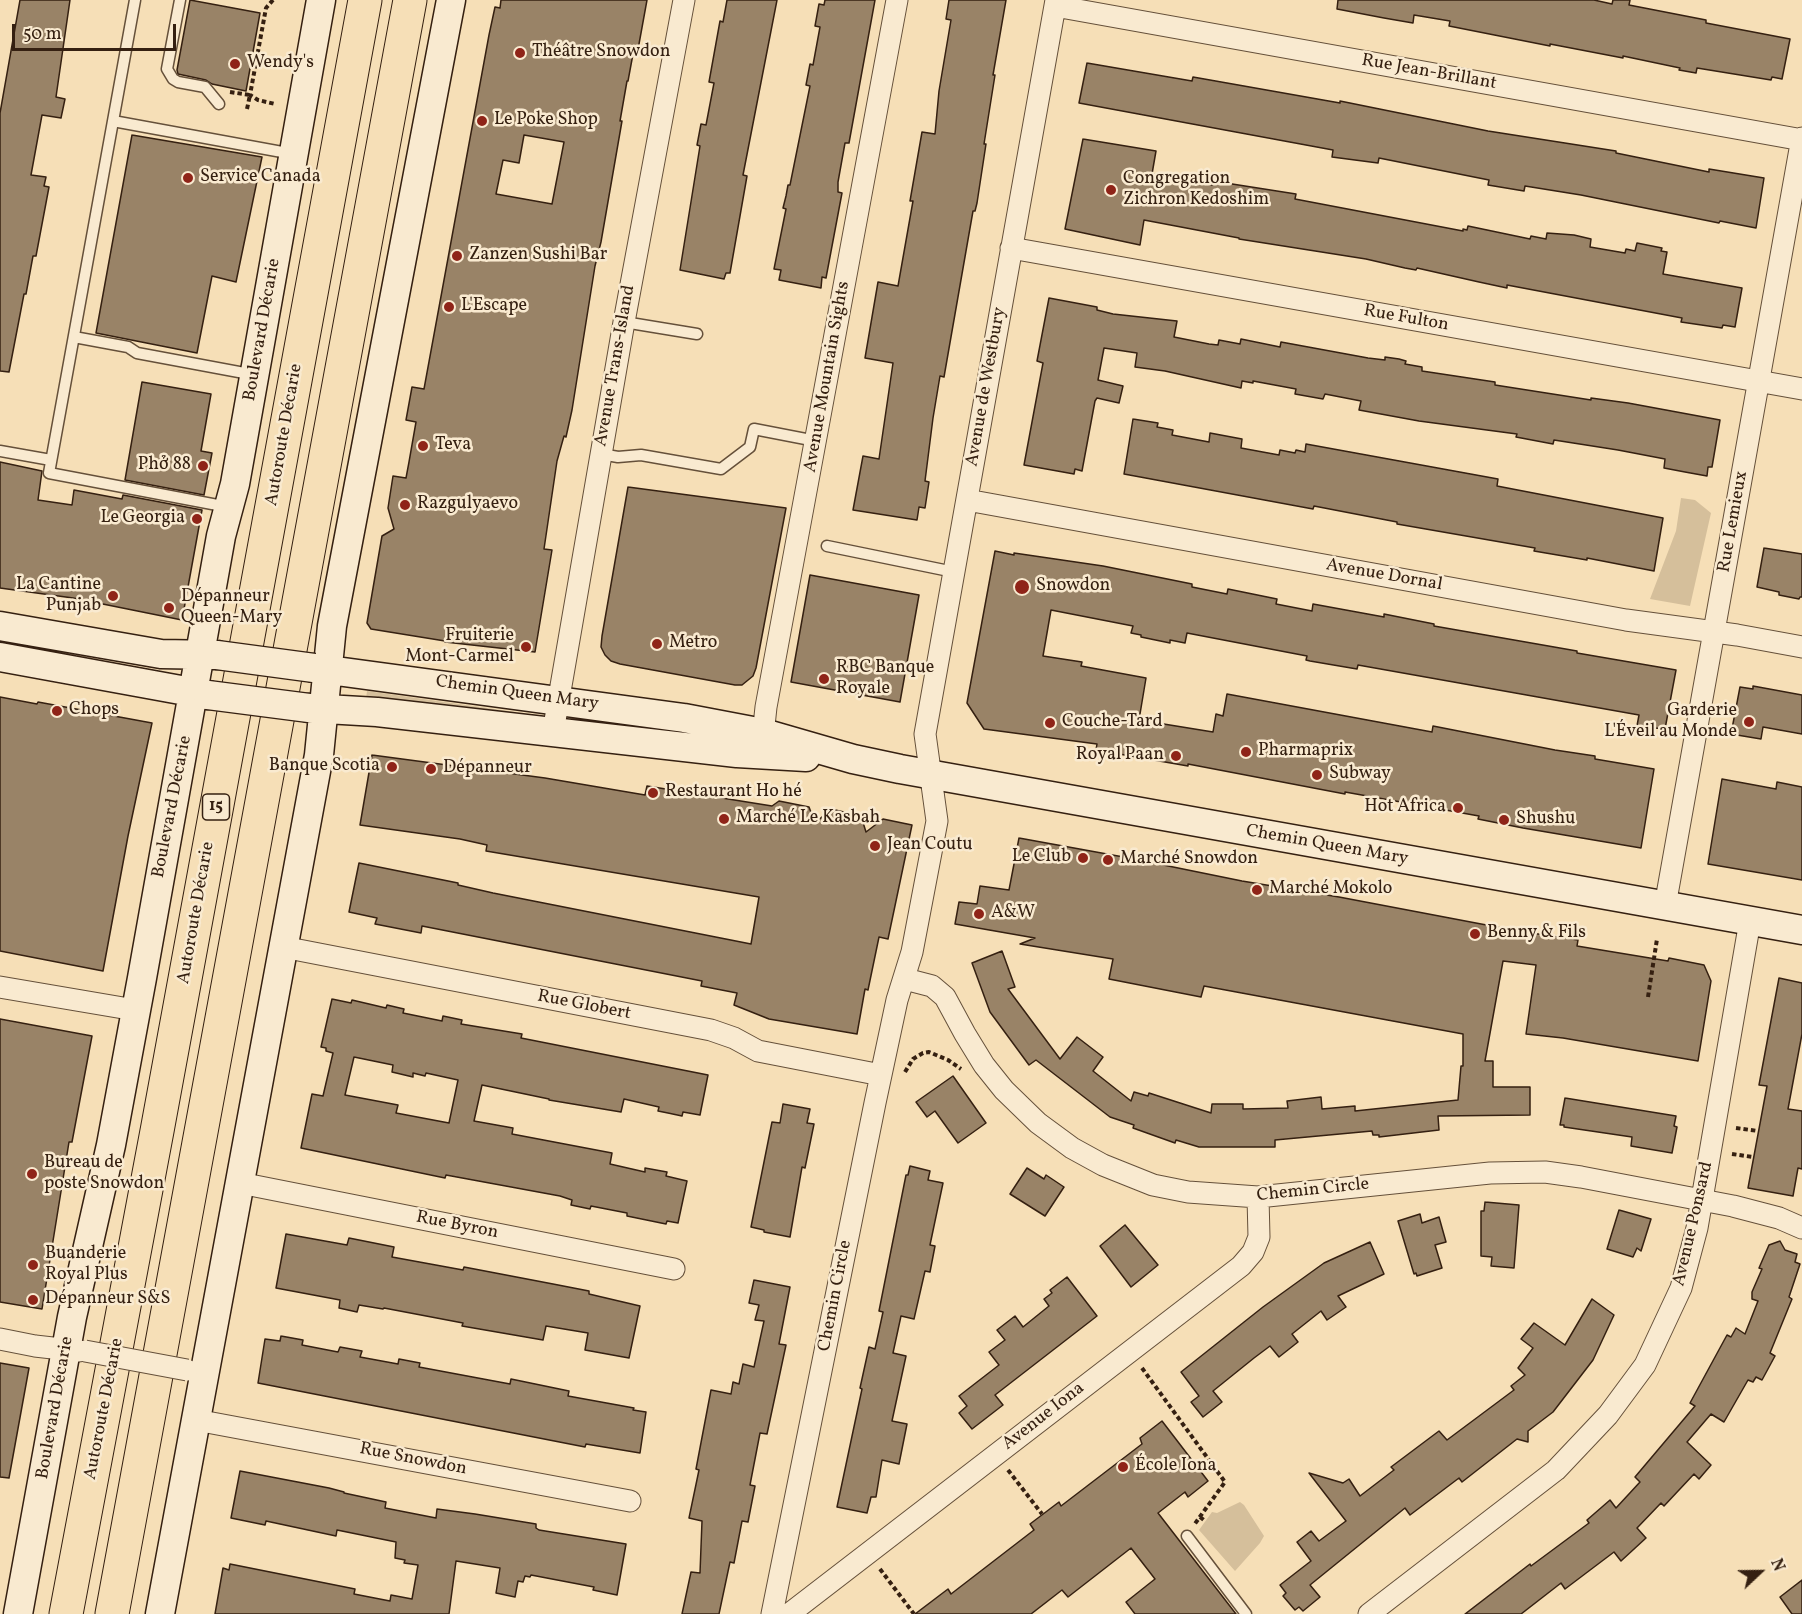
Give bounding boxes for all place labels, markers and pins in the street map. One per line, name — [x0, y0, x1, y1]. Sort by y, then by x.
place label: Théâtre Snowdon — [532, 42, 670, 64]
marker: Théâtre Snowdon — [513, 46, 527, 60]
place label: Wendy's — [247, 53, 314, 75]
marker: Wendy's — [228, 57, 242, 71]
place label: Le Poke Shop — [494, 110, 598, 132]
marker: Le Poke Shop — [475, 114, 489, 128]
place label: Service Canada — [200, 167, 321, 189]
place label: Congregation Zichron Kedoshim — [1123, 169, 1269, 212]
marker: Service Canada — [181, 171, 195, 185]
marker: Congregation Zichron Kedoshim — [1104, 183, 1118, 197]
place label: Zanzen Sushi Bar — [469, 245, 607, 267]
marker: Zanzen Sushi Bar — [450, 249, 464, 263]
place label: L'Escape — [461, 296, 527, 318]
marker: L'Escape — [442, 300, 456, 314]
place label: Teva — [435, 435, 471, 457]
marker: Teva — [416, 439, 430, 453]
place label: Phở 88 — [138, 455, 191, 477]
marker: Phở 88 — [196, 459, 210, 473]
place label: Razgulyaevo — [417, 494, 518, 516]
marker: Razgulyaevo — [398, 498, 412, 512]
place label: Le Georgia — [100, 508, 185, 530]
marker: Le Georgia — [190, 512, 204, 526]
place label: La Cantine Punjab — [16, 575, 101, 618]
place label: Snowdon — [1036, 576, 1110, 598]
marker: Snowdon — [1013, 578, 1031, 596]
place label: Dépanneur Queen-Mary — [181, 587, 282, 630]
marker: La Cantine Punjab — [106, 589, 120, 603]
marker: Dépanneur Queen-Mary — [162, 601, 176, 615]
place label: Fruiterie Mont-Carmel — [405, 626, 514, 668]
place label: Metro — [669, 633, 717, 655]
marker: Metro — [650, 637, 664, 651]
marker: Fruiterie Mont-Carmel — [519, 640, 533, 654]
place label: RBC Banque Royale — [836, 658, 934, 700]
marker: RBC Banque Royale — [817, 672, 831, 686]
place label: Chops — [69, 700, 119, 722]
place label: Garderie L'Éveil au Monde — [1604, 701, 1737, 744]
marker: Chops — [50, 704, 64, 718]
place label: Couche-Tard — [1062, 712, 1163, 734]
marker: Garderie L'Éveil au Monde — [1742, 715, 1756, 729]
marker: Couche-Tard — [1043, 716, 1057, 730]
place label: Pharmaprix — [1258, 741, 1353, 763]
place label: Royal Paan — [1076, 745, 1164, 767]
marker: Pharmaprix — [1239, 745, 1253, 759]
marker: Royal Paan — [1169, 749, 1183, 763]
place label: Banque Scotia — [269, 756, 380, 778]
place label: Dépanneur — [443, 758, 532, 780]
marker: Banque Scotia — [385, 760, 399, 774]
marker: Dépanneur — [424, 762, 438, 776]
place label: Subway — [1329, 764, 1391, 786]
marker: Subway — [1310, 768, 1324, 782]
place label: Restaurant Ho hé — [665, 782, 802, 804]
marker: Restaurant Ho hé — [646, 786, 660, 800]
place label: Hot Africa — [1364, 797, 1446, 819]
marker: Hot Africa — [1451, 801, 1465, 815]
place label: Marché Le Kasbah — [736, 808, 880, 830]
place label: Shushu — [1516, 809, 1575, 831]
marker: Marché Le Kasbah — [717, 812, 731, 826]
marker: Shushu — [1497, 813, 1511, 827]
place label: Jean Coutu — [887, 835, 973, 857]
marker: Jean Coutu — [868, 839, 882, 853]
place label: Le Club — [1012, 847, 1071, 869]
place label: Marché Snowdon — [1120, 849, 1258, 871]
marker: Le Club — [1076, 851, 1090, 865]
marker: Marché Snowdon — [1101, 853, 1115, 867]
place label: Marché Mokolo — [1269, 879, 1392, 901]
marker: Marché Mokolo — [1250, 883, 1264, 897]
place label: A&W — [991, 903, 1035, 925]
marker: A&W — [972, 907, 986, 921]
place label: Benny & Fils — [1487, 923, 1586, 945]
marker: Benny & Fils — [1468, 927, 1482, 941]
place label: Bureau de poste Snowdon — [44, 1153, 164, 1196]
marker: Bureau de poste Snowdon — [25, 1167, 39, 1181]
place label: Buanderie Royal Plus — [45, 1244, 128, 1286]
marker: Buanderie Royal Plus — [26, 1258, 40, 1272]
place label: Dépanneur S&S — [45, 1289, 170, 1311]
marker: Dépanneur S&S — [26, 1293, 40, 1307]
place label: École Iona — [1135, 1456, 1216, 1478]
marker: École Iona — [1116, 1460, 1130, 1474]

